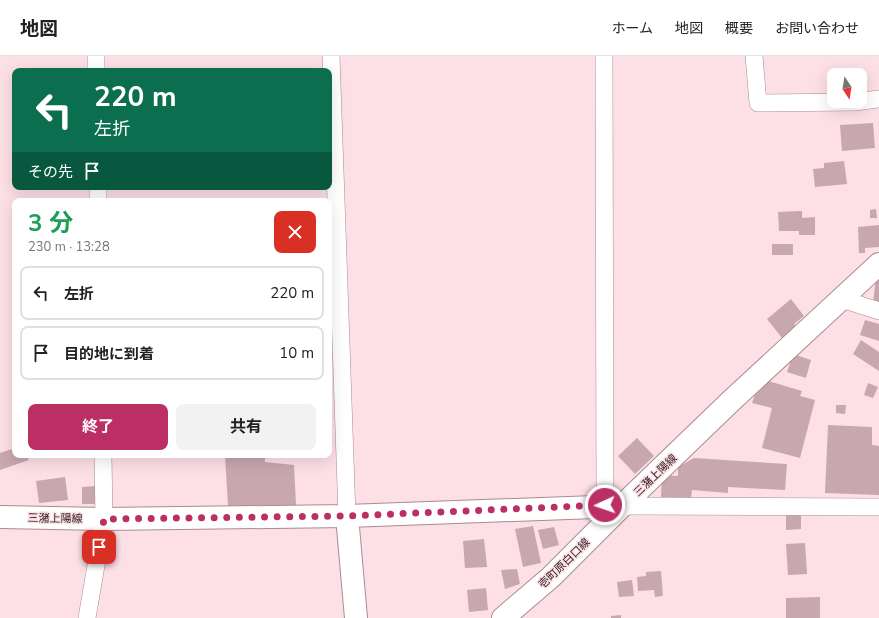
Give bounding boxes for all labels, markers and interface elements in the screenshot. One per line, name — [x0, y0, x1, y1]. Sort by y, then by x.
text: 地図 — [20, 16, 58, 42]
text: ホーム — [611, 19, 653, 38]
text: 地図 — [675, 19, 703, 38]
text: 概要 — [725, 19, 753, 38]
text: お問い合わせ — [775, 19, 859, 38]
north arrow — [827, 68, 867, 108]
map controls — [827, 68, 867, 108]
text: 220 m — [94, 78, 177, 116]
icon: left — [28, 84, 80, 136]
text: 左折 — [94, 117, 130, 141]
icon: arrive — [81, 160, 103, 182]
text: その先 — [28, 162, 73, 182]
text: 3 分 — [28, 207, 73, 239]
button: close — [274, 211, 316, 253]
text: 230 m · 13:28 — [28, 238, 110, 256]
icon: left — [30, 282, 52, 304]
text: 220 m — [270, 283, 314, 303]
text: 左折 — [64, 284, 94, 304]
icon: arrive — [30, 342, 52, 364]
text: 10 m — [279, 343, 314, 363]
text: 目的地に到着 — [64, 344, 154, 364]
button: 終了 — [28, 404, 168, 450]
button: 共有 — [176, 404, 316, 450]
street label: 三潴上陽線 — [630, 451, 680, 500]
position arrow — [584, 484, 626, 526]
street label: 三潴上陽線 — [27, 511, 83, 526]
pin — [82, 530, 116, 564]
street label: 壱町原白口線 — [535, 535, 593, 592]
icon: arrive — [88, 536, 110, 558]

